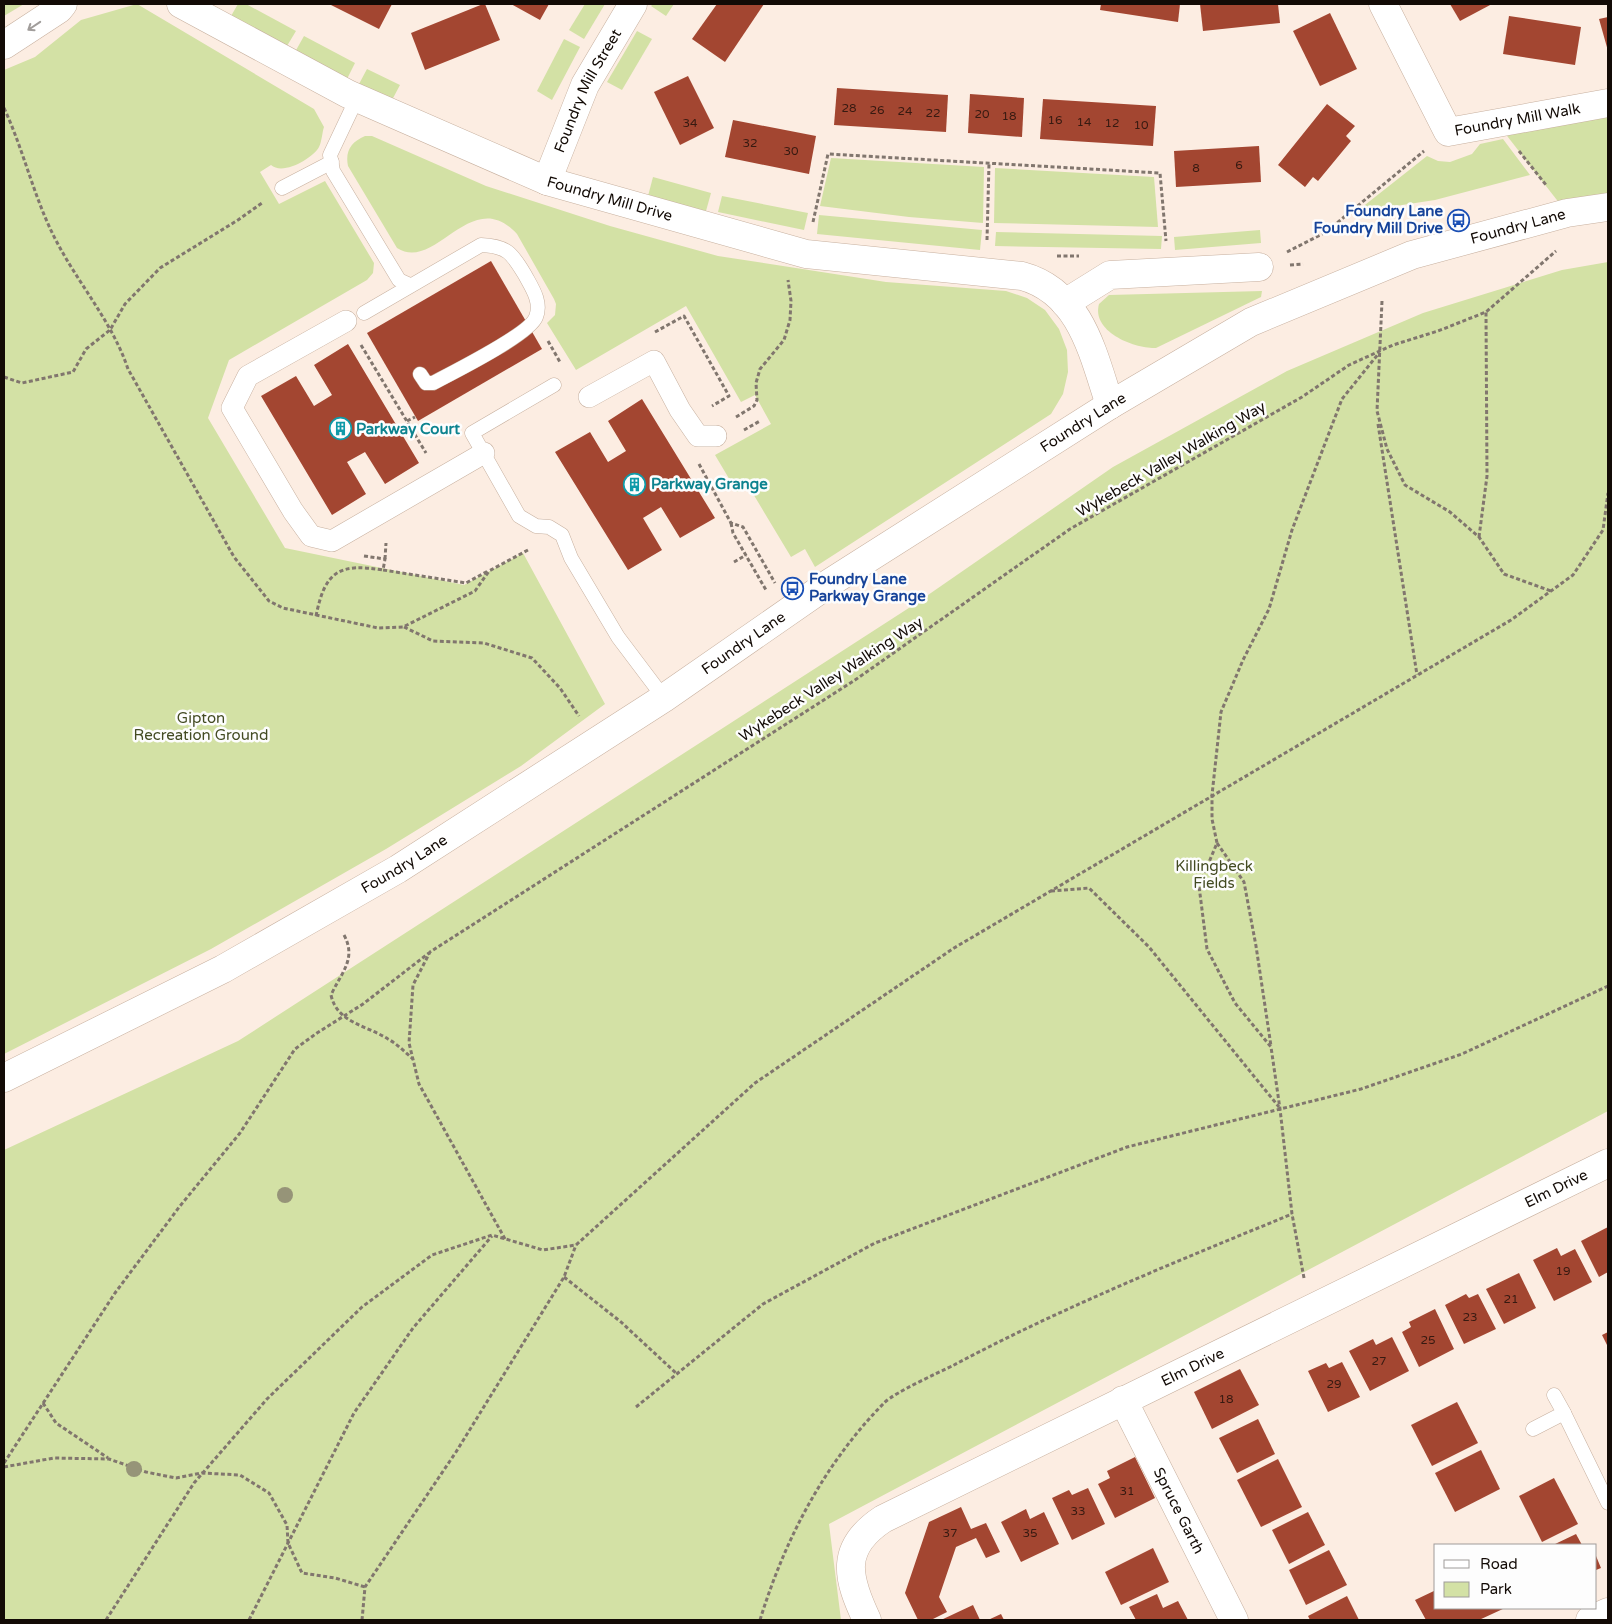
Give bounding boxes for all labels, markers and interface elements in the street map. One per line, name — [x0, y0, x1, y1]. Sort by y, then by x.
one-way arrow — [28, 21, 42, 31]
street label: Foundry Mill Street — [550, 26, 625, 155]
street label: Foundry Mill Walk — [1453, 99, 1582, 140]
house number: 28 — [841, 101, 857, 115]
house number: 26 — [869, 103, 885, 117]
house number: 24 — [897, 104, 913, 118]
house number: 22 — [925, 106, 941, 120]
house number: 20 — [974, 107, 990, 121]
house number: 18 — [1001, 109, 1017, 123]
house number: 16 — [1047, 113, 1063, 127]
house number: 14 — [1076, 115, 1092, 129]
house number: 34 — [682, 116, 698, 130]
house number: 12 — [1104, 116, 1120, 130]
house number: 10 — [1133, 118, 1149, 132]
house number: 32 — [742, 136, 758, 150]
house number: 30 — [783, 144, 799, 158]
house number: 6 — [1235, 158, 1243, 172]
house number: 8 — [1192, 161, 1200, 175]
street label: Foundry Mill Drive — [545, 172, 674, 225]
place label: Foundry Lane Foundry Mill Drive — [1314, 202, 1444, 238]
street label: Foundry Lane — [1468, 205, 1568, 248]
bus stop icon: Foundry Lane Foundry Mill Drive — [1447, 208, 1471, 232]
street label: Foundry Lane — [1037, 389, 1129, 456]
street label: Wykebeck Valley Walking Way — [1073, 397, 1269, 521]
building icon: Parkway Court — [328, 417, 352, 441]
place label: Parkway Court — [356, 420, 460, 439]
building icon: Parkway Grange — [623, 472, 647, 496]
place label: Parkway Grange — [651, 475, 768, 494]
place label: Foundry Lane Parkway Grange — [809, 570, 926, 606]
bus stop icon: Foundry Lane Parkway Grange — [781, 576, 805, 600]
street label: Foundry Lane — [698, 608, 789, 678]
street label: Wykebeck Valley Walking Way — [736, 613, 926, 745]
park label: Gipton Recreation Ground — [134, 709, 268, 744]
street label: Foundry Lane — [358, 831, 451, 897]
park label: Killingbeck Fields — [1175, 857, 1253, 892]
street label: Elm Drive — [1522, 1165, 1591, 1212]
house number: 19 — [1555, 1264, 1571, 1278]
house number: 21 — [1503, 1292, 1519, 1306]
house number: 23 — [1462, 1310, 1478, 1324]
house number: 25 — [1420, 1333, 1436, 1347]
street label: Elm Drive — [1158, 1344, 1227, 1390]
house number: 27 — [1371, 1354, 1387, 1368]
house number: 29 — [1326, 1377, 1342, 1391]
house number: 18 — [1218, 1392, 1234, 1406]
street label: Spruce Garth — [1150, 1465, 1208, 1557]
house number: 31 — [1119, 1484, 1135, 1498]
house number: 33 — [1070, 1504, 1086, 1518]
house number: 37 — [942, 1526, 958, 1540]
house number: 35 — [1022, 1526, 1038, 1540]
legend — [1434, 1544, 1597, 1609]
text: Road — [1480, 1555, 1518, 1573]
text: Park — [1480, 1580, 1512, 1598]

